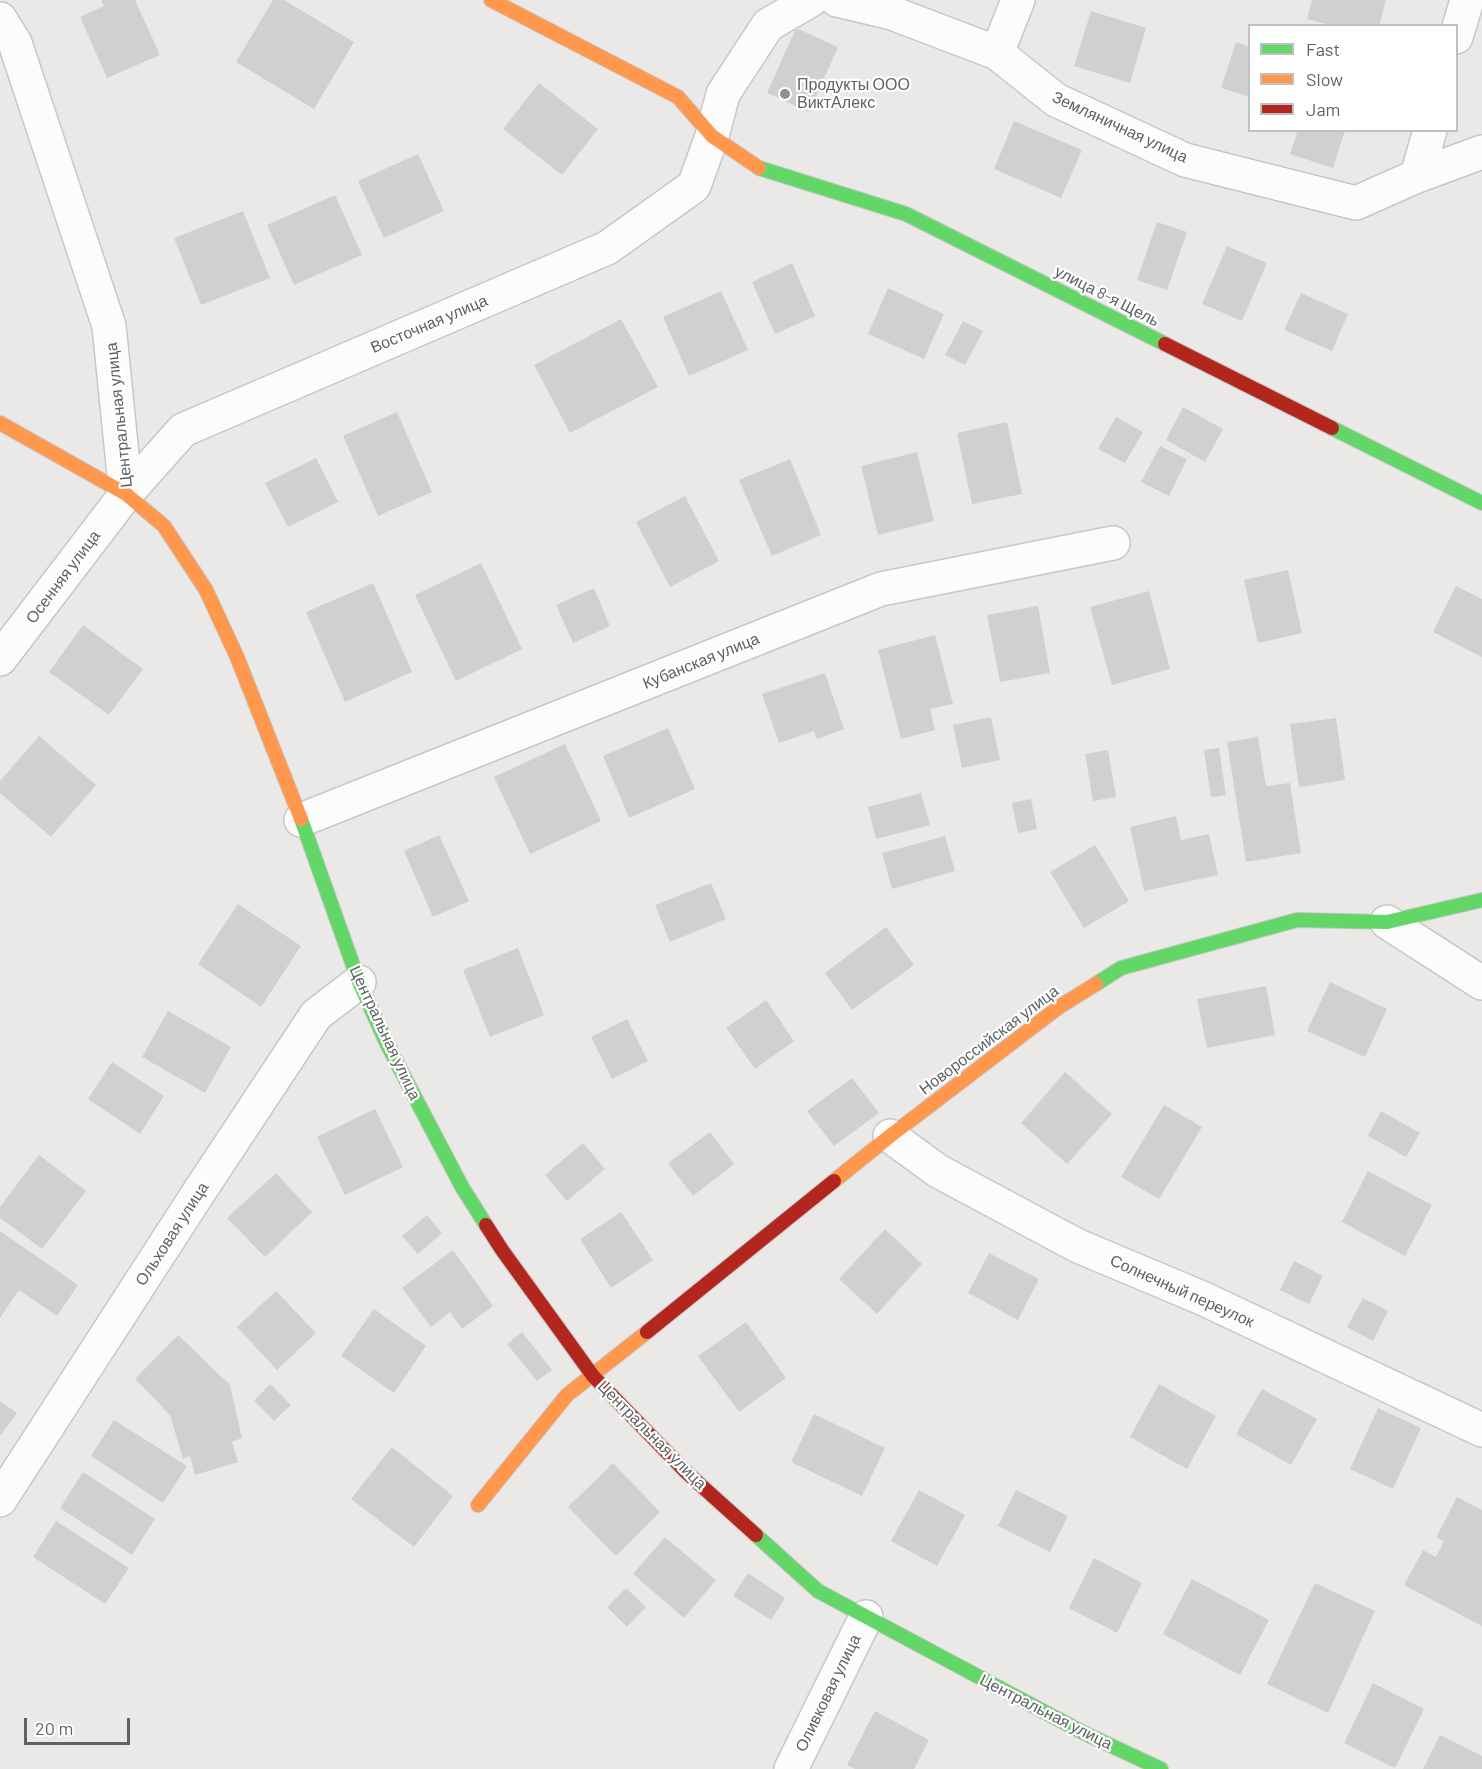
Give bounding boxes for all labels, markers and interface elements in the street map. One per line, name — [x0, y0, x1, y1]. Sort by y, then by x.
legend — [1248, 24, 1458, 132]
text: Fast — [1306, 38, 1340, 60]
text: Slow — [1306, 68, 1343, 90]
place label: Продукты ООО ВиктАлекс — [797, 75, 910, 113]
marker: Продукты ООО ВиктАлекс — [778, 87, 792, 101]
street label: Земляничная улица — [1049, 87, 1191, 167]
text: Jam — [1306, 98, 1340, 120]
street label: улица 8-я Щель — [1052, 261, 1162, 331]
street label: Восточная улица — [368, 291, 490, 357]
street label: Центральная улица — [102, 341, 136, 489]
street label: Осенняя улица — [22, 527, 104, 627]
street label: Кубанская улица — [640, 629, 762, 693]
street label: Центральная улица — [345, 963, 425, 1103]
street label: Новороссийская улица — [916, 981, 1062, 1099]
street label: Ольховая улица — [131, 1179, 213, 1289]
street label: Солнечный переулок — [1107, 1251, 1257, 1331]
street label: Центральная улица — [594, 1377, 710, 1493]
street label: Оливковая улица — [791, 1631, 865, 1755]
street label: Центральная улица — [977, 1670, 1115, 1754]
scale bar — [27, 1706, 134, 1744]
text: 20 m — [35, 1717, 73, 1739]

